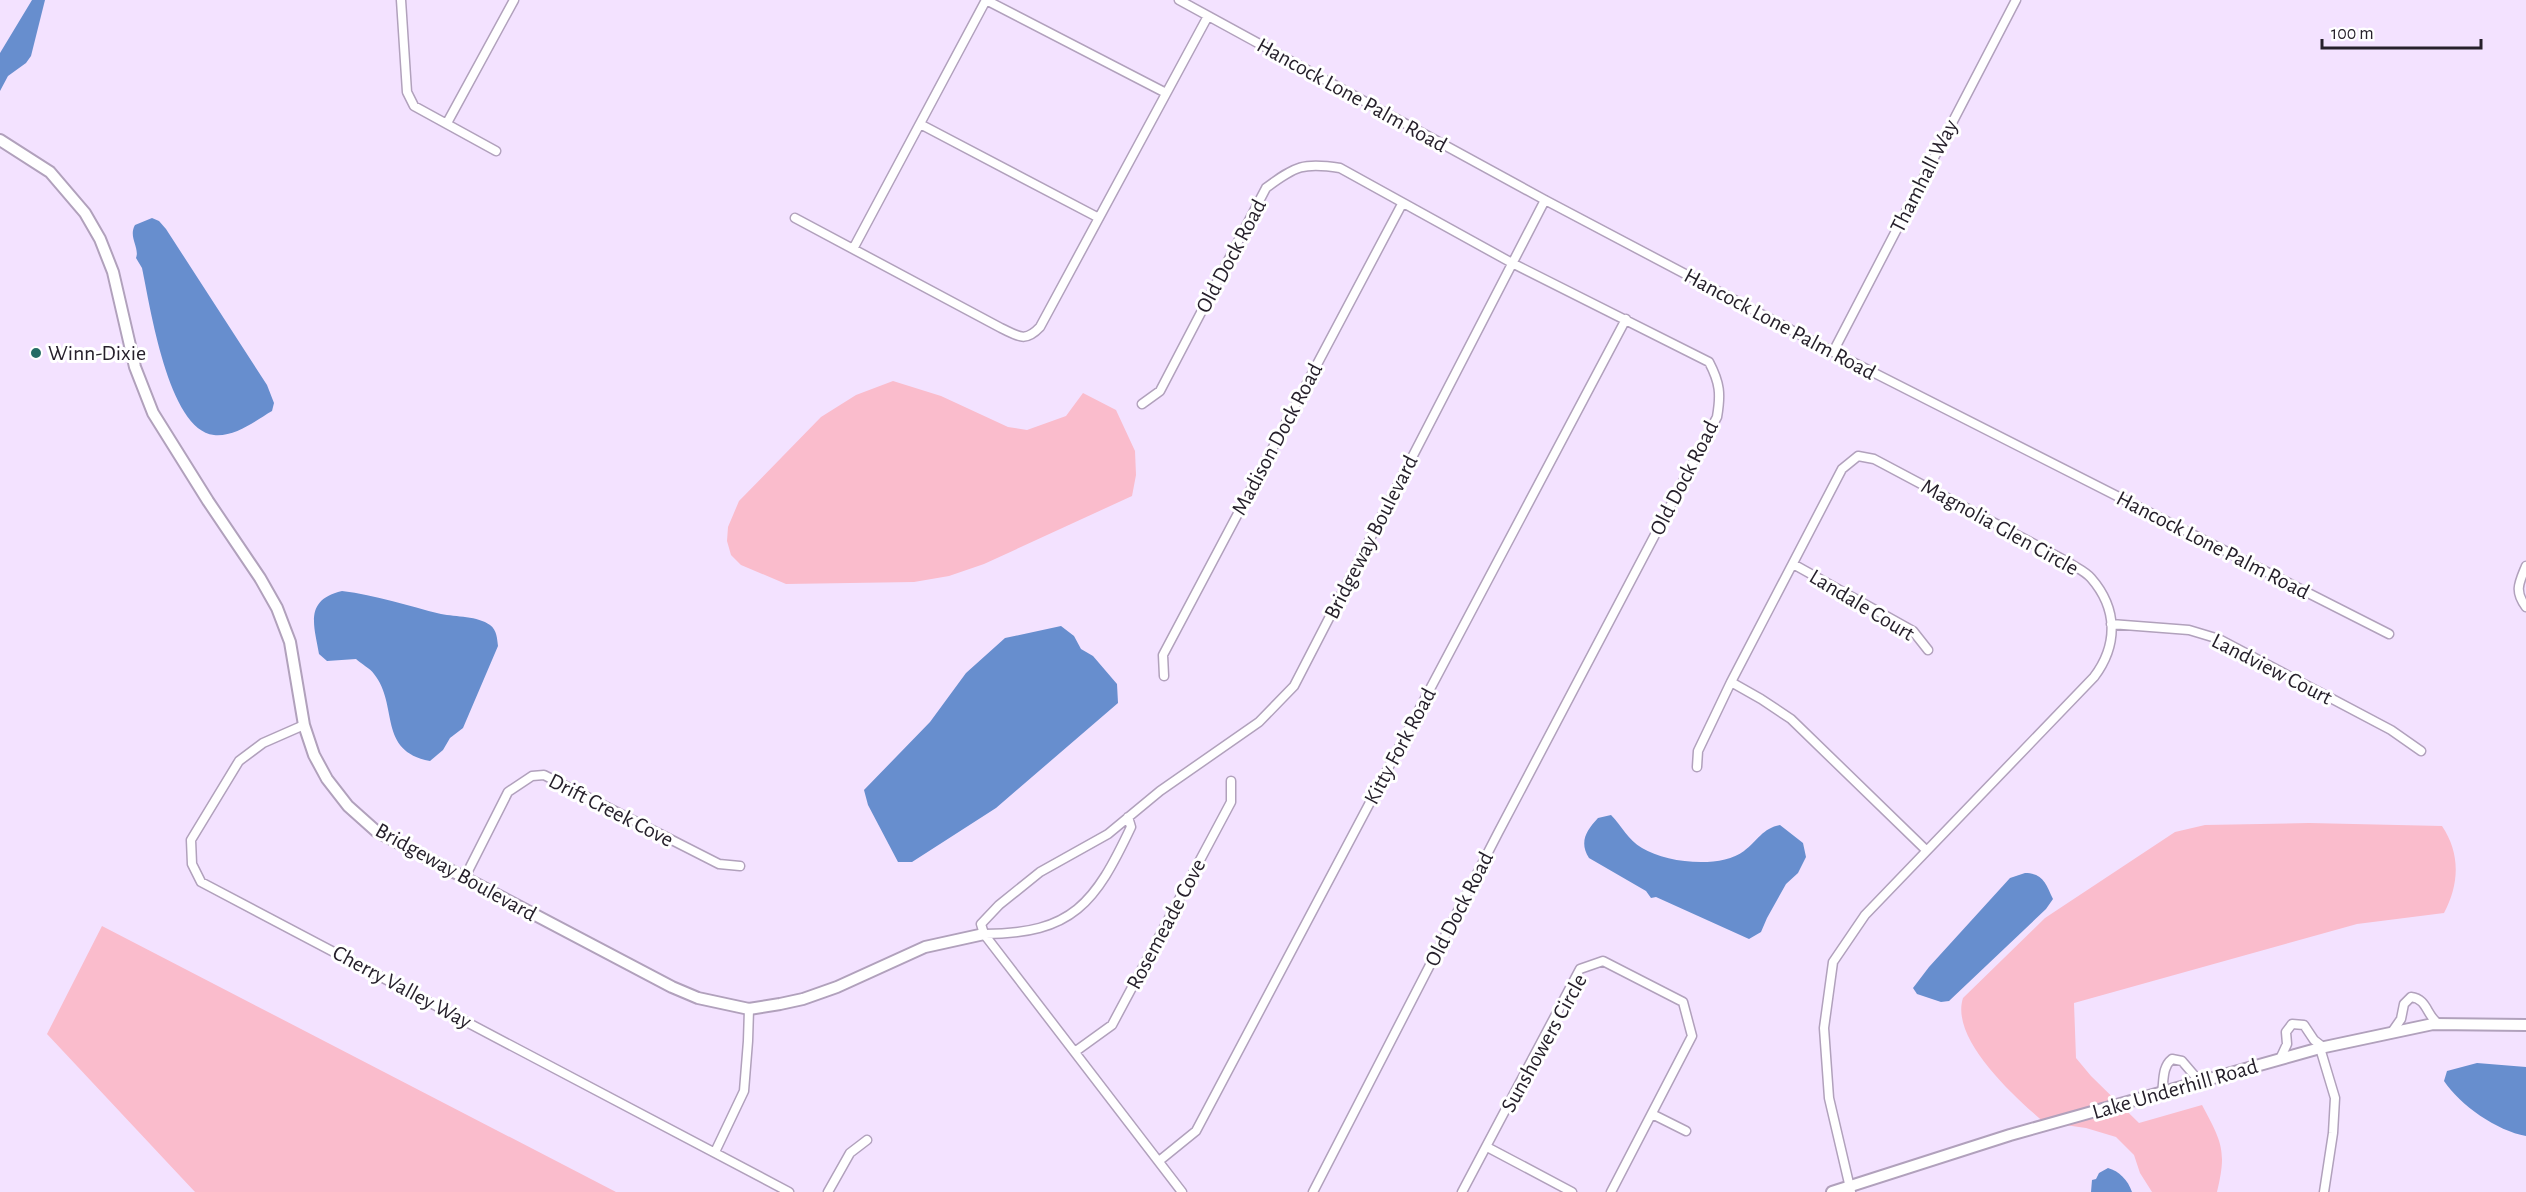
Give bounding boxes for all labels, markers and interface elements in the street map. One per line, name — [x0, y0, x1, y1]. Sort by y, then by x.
scale bar — [2322, 12, 2481, 50]
text: 100 m — [2331, 25, 2374, 43]
street label: Hancock Lone Palm Road — [1253, 34, 1451, 156]
street label: Thamhall Way — [1886, 116, 1962, 236]
street label: Old Dock Road — [1192, 195, 1270, 317]
street label: Hancock Lone Palm Road — [1681, 264, 1879, 384]
place label: Winn-Dixie — [48, 342, 146, 364]
marker: Winn-Dixie — [29, 346, 43, 360]
street label: Madison Dock Road — [1228, 359, 1326, 519]
street label: Old Dock Road — [1646, 417, 1722, 539]
street label: Bridgeway Boulevard — [1320, 452, 1422, 622]
street label: Magnolia Glen Circle — [1918, 475, 2082, 579]
street label: Hancock Lone Palm Road — [2113, 487, 2313, 603]
street label: Landale Court — [1806, 565, 1918, 645]
street label: Landview Court — [2208, 629, 2336, 709]
street label: Kitty Fork Road — [1360, 684, 1440, 808]
street label: Drift Creek Cove — [545, 769, 677, 851]
street label: Bridgeway Boulevard — [372, 819, 540, 925]
street label: Old Dock Road — [1421, 848, 1497, 970]
street label: Rosemeade Cove — [1122, 855, 1210, 993]
street label: Cherry Valley Way — [329, 941, 476, 1033]
street label: Sunshowers Circle — [1497, 970, 1591, 1116]
street label: Lake Underhill Road — [2090, 1055, 2260, 1123]

